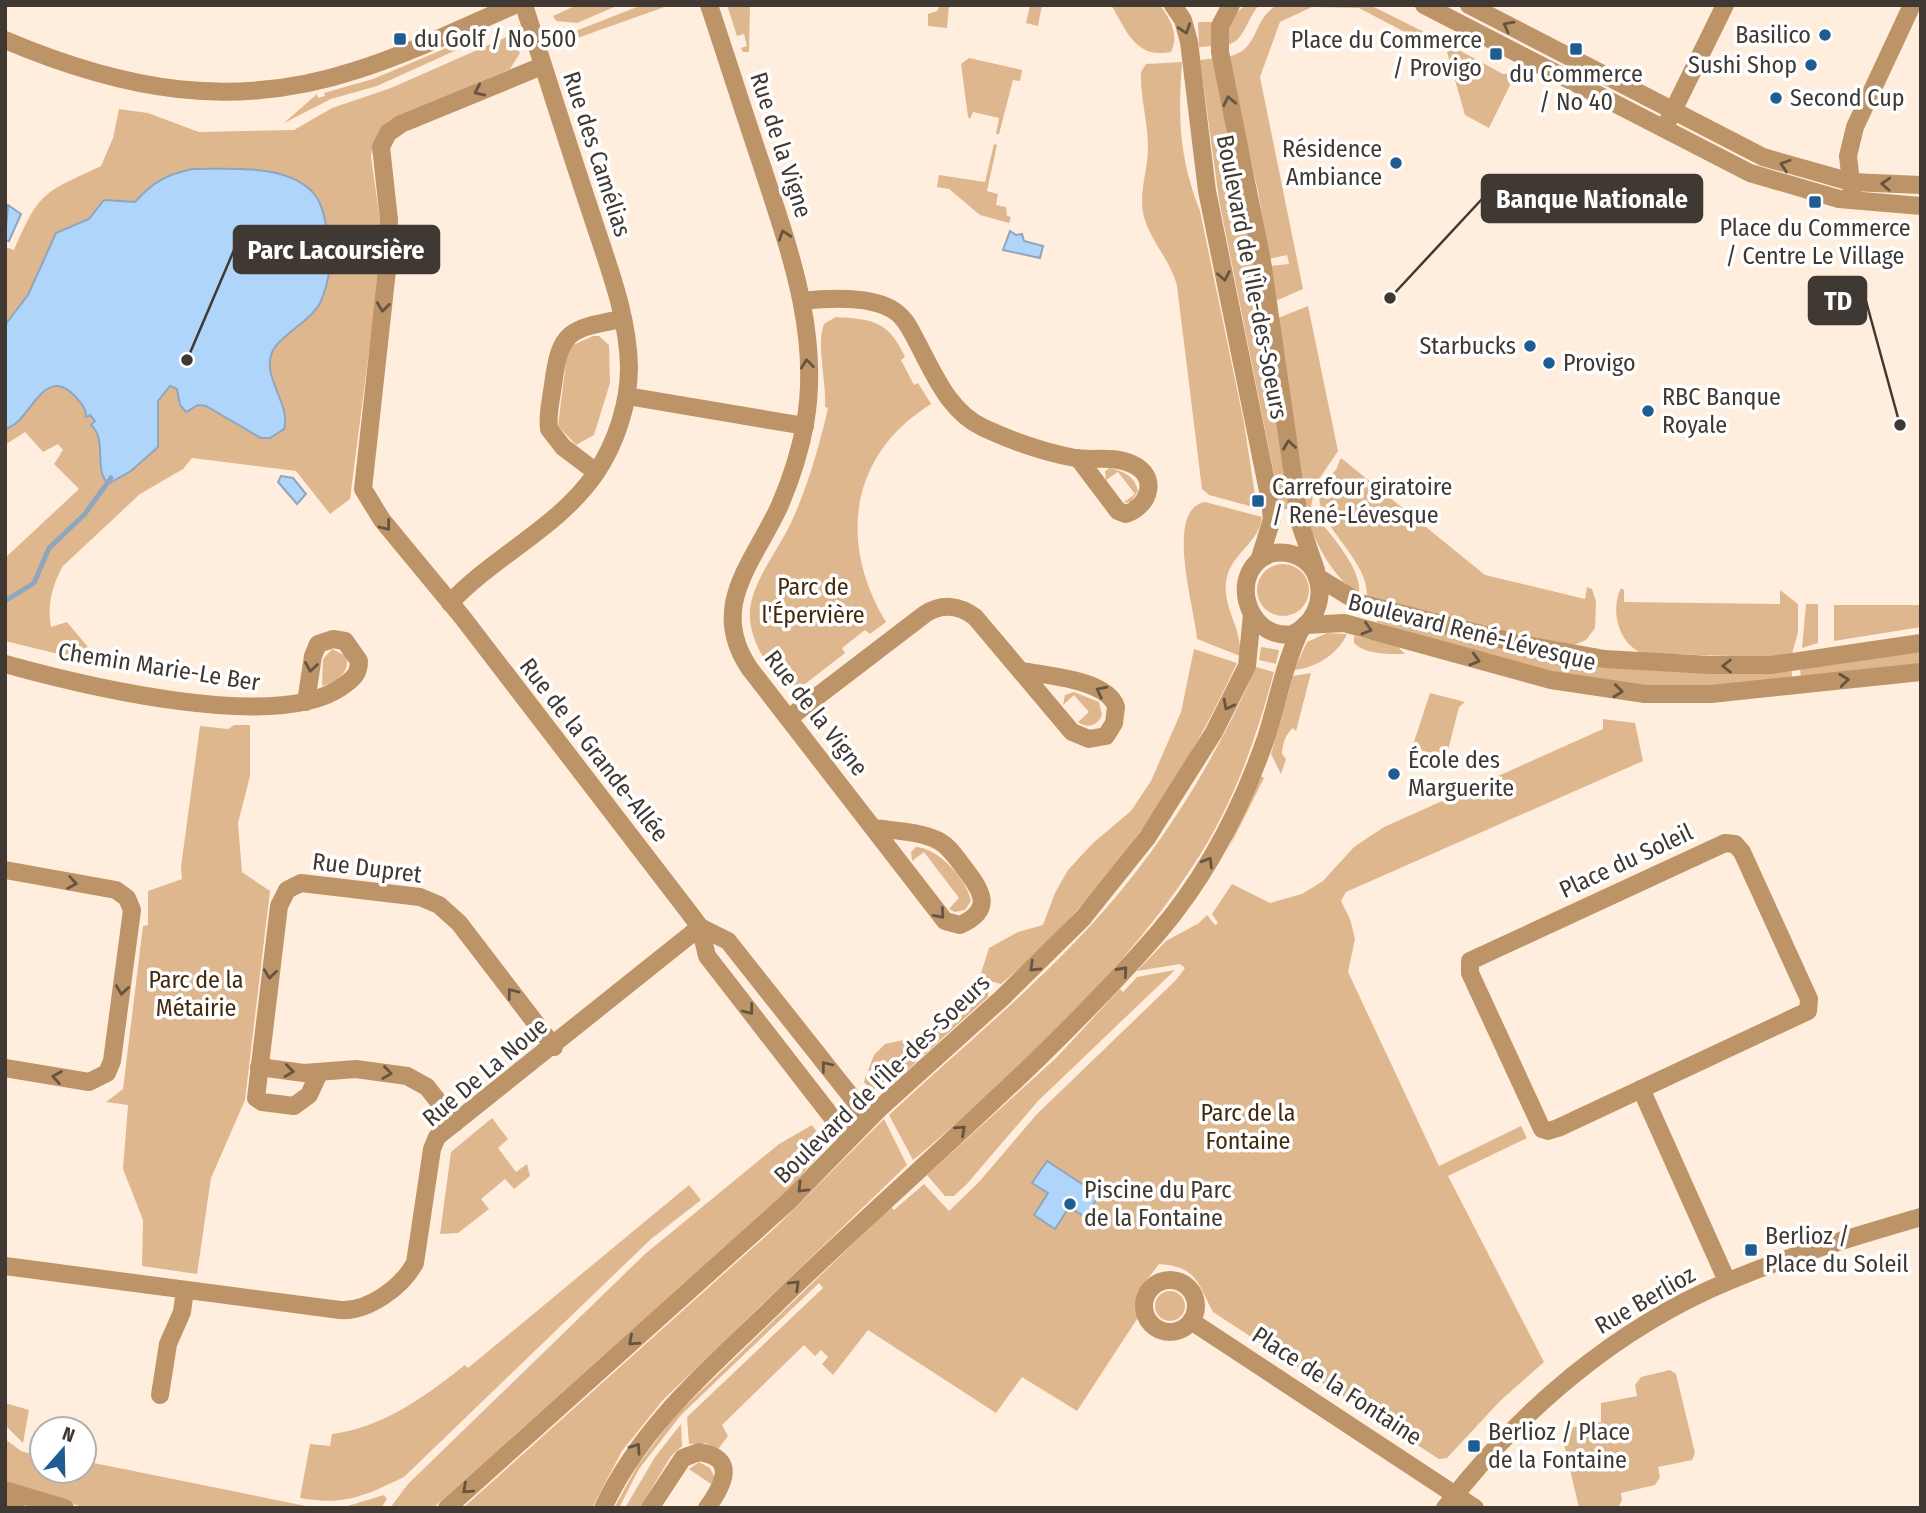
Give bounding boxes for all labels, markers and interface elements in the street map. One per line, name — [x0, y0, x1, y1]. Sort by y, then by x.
one-way arrow — [1503, 21, 1515, 34]
place label: Basilico — [1735, 21, 1811, 49]
one-way arrow — [1177, 22, 1192, 34]
place label: du Golf / No 500 — [414, 25, 576, 53]
place label: Place du Commerce / Provigo — [1291, 26, 1482, 82]
marker: Basilico — [1817, 27, 1833, 43]
marker: du Golf / No 500 — [392, 31, 408, 47]
marker: du Commerce / No 40 — [1568, 41, 1584, 57]
marker: Place du Commerce / Provigo — [1488, 46, 1504, 62]
place label: Sushi Shop — [1688, 51, 1797, 79]
marker: Sushi Shop — [1803, 57, 1819, 73]
place label: du Commerce / No 40 — [1509, 60, 1643, 116]
street label: Rue des Camélias — [557, 68, 637, 240]
street label: Rue de la Vigne — [744, 69, 818, 221]
one-way arrow — [474, 83, 486, 97]
place label: Second Cup — [1790, 84, 1904, 112]
marker: Second Cup — [1768, 90, 1784, 106]
one-way arrow — [1222, 95, 1237, 107]
street label: Boulevard de l'Île-des-Soeurs — [1211, 133, 1293, 421]
place label: Résidence Ambiance — [1282, 135, 1382, 191]
marker: Résidence Ambiance — [1388, 155, 1404, 171]
one-way arrow — [1779, 158, 1791, 173]
callout: Banque Nationale — [1482, 175, 1702, 222]
one-way arrow — [1880, 177, 1891, 192]
text: Banque Nationale — [1496, 184, 1688, 215]
marker: Place du Commerce / Centre Le Village — [1807, 194, 1823, 210]
place label: Place du Commerce / Centre Le Village — [1719, 214, 1911, 270]
callout: Parc Lacoursière — [234, 226, 439, 273]
one-way arrow — [778, 229, 792, 242]
text: Parc Lacoursière — [248, 235, 424, 266]
one-way arrow — [1216, 270, 1231, 282]
callout: TD — [1809, 277, 1866, 324]
text: TD — [1824, 286, 1852, 317]
one-way arrow — [376, 301, 391, 312]
place label: Starbucks — [1419, 332, 1516, 360]
marker: Starbucks — [1522, 338, 1538, 354]
place label: Provigo — [1563, 349, 1636, 377]
marker: Provigo — [1541, 355, 1557, 371]
one-way arrow — [800, 358, 815, 369]
place label: RBC Banque Royale — [1662, 383, 1781, 439]
marker: RBC Banque Royale — [1640, 403, 1656, 419]
one-way arrow — [1282, 440, 1297, 451]
place label: Carrefour giratoire / René-Lévesque — [1272, 473, 1452, 529]
marker: Carrefour giratoire / René-Lévesque — [1250, 493, 1266, 509]
one-way arrow — [378, 518, 391, 530]
park label: Parc de l'Épervière — [762, 573, 864, 629]
street label: Boulevard René-Lévesque — [1345, 588, 1599, 676]
one-way arrow — [1360, 621, 1372, 636]
street label: Chemin Marie-Le Ber — [56, 637, 263, 697]
street label: Rue de la Vigne — [758, 645, 874, 781]
one-way arrow — [1469, 651, 1481, 666]
street label: Rue de la Grande-Allée — [514, 653, 674, 847]
one-way arrow — [1721, 658, 1732, 674]
one-way arrow — [304, 661, 319, 673]
one-way arrow — [1838, 672, 1850, 687]
one-way arrow — [1613, 683, 1624, 698]
one-way arrow — [1096, 686, 1108, 700]
one-way arrow — [1223, 698, 1236, 710]
place label: École des Marguerite — [1408, 745, 1514, 802]
marker: École des Marguerite — [1386, 766, 1402, 782]
street label: Place du Soleil — [1555, 818, 1697, 904]
street label: Rue Dupret — [311, 847, 423, 889]
one-way arrow — [1200, 856, 1213, 869]
one-way arrow — [66, 875, 78, 890]
one-way arrow — [932, 906, 944, 919]
one-way arrow — [1029, 959, 1042, 972]
park label: Parc de la Métairie — [148, 966, 244, 1022]
one-way arrow — [1115, 966, 1127, 979]
one-way arrow — [263, 968, 278, 980]
street label: Boulevard de l'Île-des-Soeurs — [768, 969, 996, 1189]
one-way arrow — [114, 985, 129, 996]
one-way arrow — [508, 988, 521, 1000]
one-way arrow — [740, 1002, 753, 1014]
street label: Rue De La Noue — [417, 1012, 553, 1132]
one-way arrow — [822, 1061, 835, 1073]
one-way arrow — [283, 1063, 295, 1078]
one-way arrow — [381, 1065, 393, 1080]
one-way arrow — [51, 1070, 63, 1085]
park label: Parc de la Fontaine — [1200, 1099, 1296, 1155]
one-way arrow — [953, 1126, 966, 1138]
place label: Piscine du Parc de la Fontaine — [1084, 1176, 1231, 1232]
one-way arrow — [797, 1180, 810, 1193]
marker: Piscine du Parc de la Fontaine — [1062, 1196, 1078, 1212]
place label: Berlioz / Place du Soleil — [1765, 1222, 1909, 1278]
marker: Berlioz / Place du Soleil — [1743, 1242, 1759, 1258]
street label: Rue Berlioz — [1590, 1260, 1700, 1340]
one-way arrow — [786, 1281, 799, 1294]
street label: Place de la Fontaine — [1247, 1321, 1427, 1451]
one-way arrow — [629, 1333, 642, 1345]
north arrow — [28, 1415, 98, 1485]
place label: Berlioz / Place de la Fontaine — [1488, 1418, 1630, 1474]
text: N — [59, 1422, 78, 1447]
marker: Berlioz / Place de la Fontaine — [1466, 1438, 1482, 1454]
one-way arrow — [628, 1443, 640, 1456]
one-way arrow — [462, 1481, 475, 1493]

